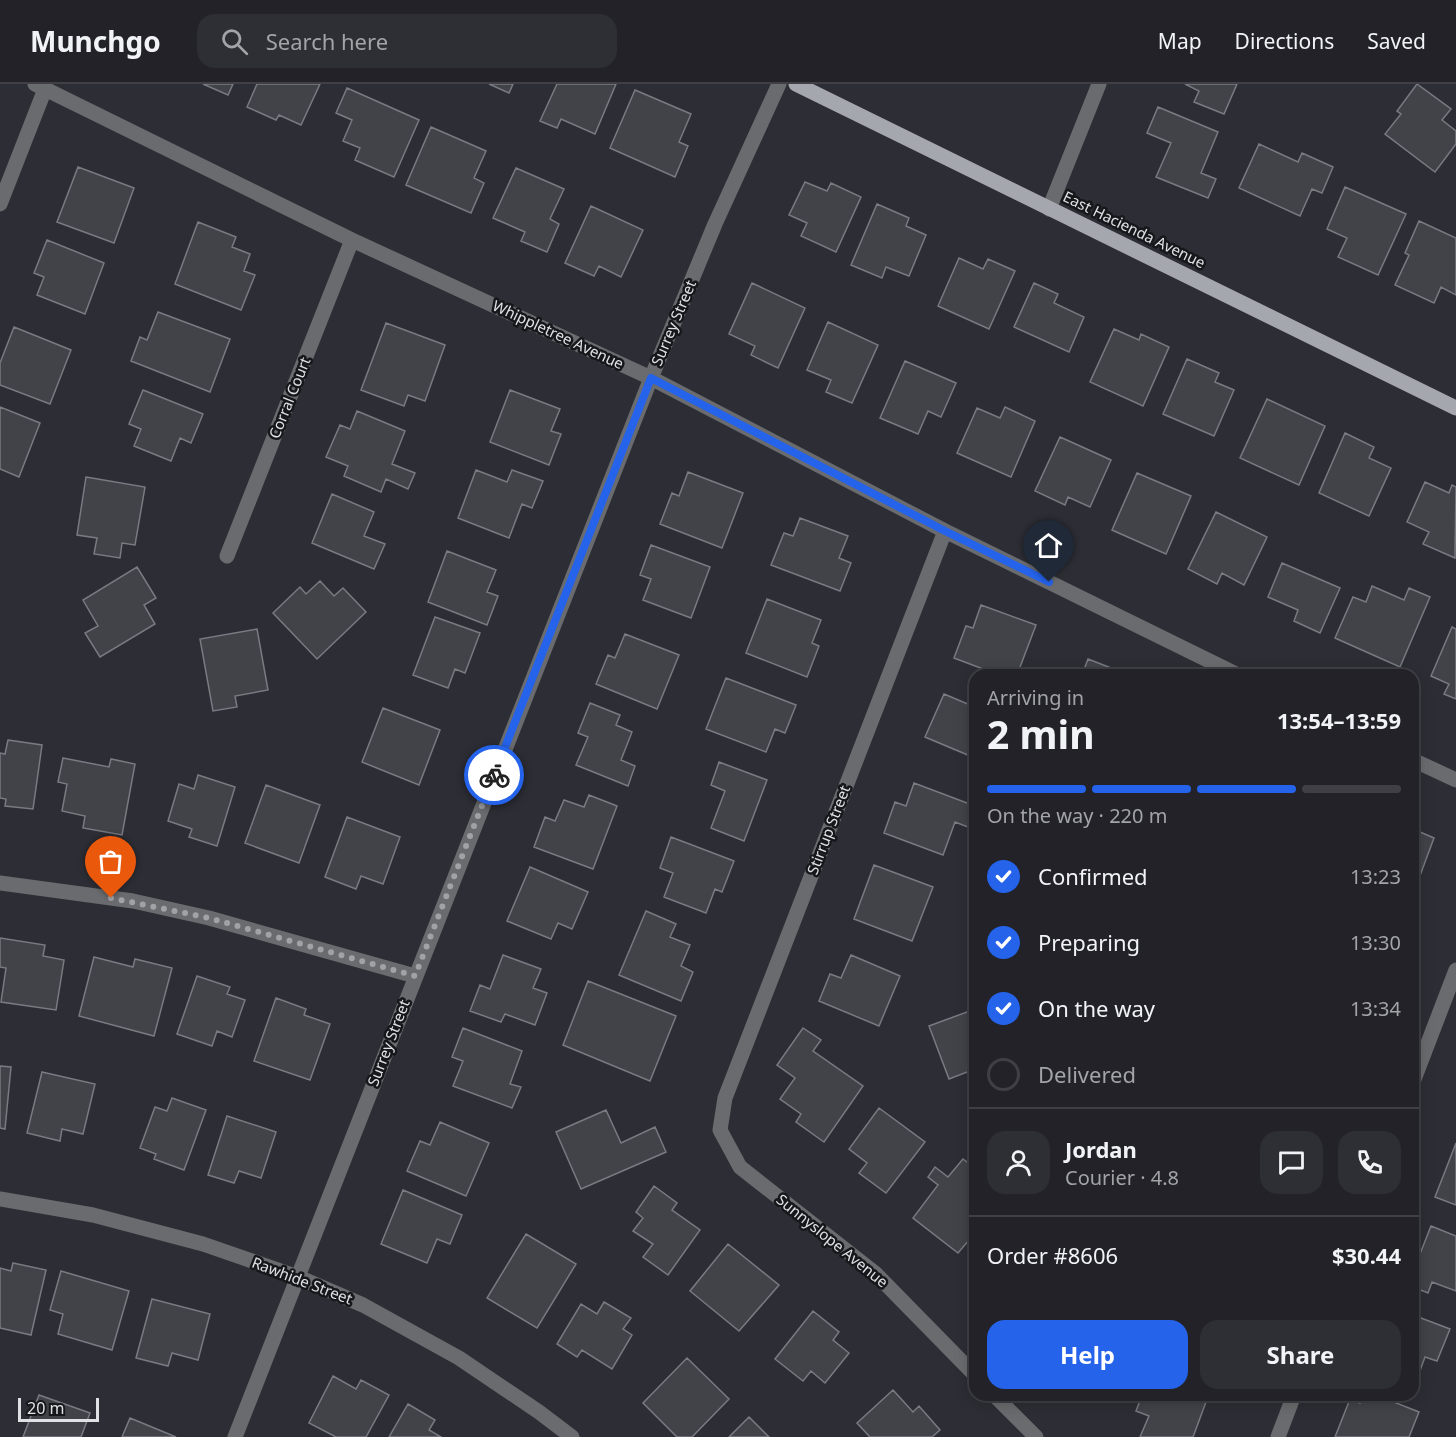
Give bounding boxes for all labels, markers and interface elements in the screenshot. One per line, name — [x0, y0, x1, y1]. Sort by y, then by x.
search box — [197, 14, 617, 68]
text: Munchgo — [30, 22, 161, 60]
icon: search — [218, 25, 251, 58]
text: Search here — [266, 26, 388, 56]
text: Map — [1158, 27, 1202, 55]
text: Directions — [1235, 27, 1334, 55]
text: Saved — [1367, 27, 1426, 55]
street label: East Hacienda Avenue — [1060, 186, 1209, 272]
street label: Surrey Street — [646, 276, 700, 368]
street label: Whippletree Avenue — [490, 295, 627, 373]
street label: Corral Court — [264, 353, 315, 441]
pin — [1023, 520, 1074, 582]
icon: home — [1032, 529, 1065, 562]
text: Arriving in — [987, 684, 1084, 711]
text: 13:54–13:59 — [1277, 705, 1401, 735]
text: 2 min — [987, 707, 1094, 760]
courier — [464, 745, 524, 805]
icon: bike — [478, 759, 511, 792]
street label: Stirrup Street — [802, 782, 854, 877]
text: On the way · 220 m — [987, 802, 1167, 829]
pin — [85, 836, 136, 898]
icon: bag — [94, 845, 127, 878]
icon: check — [987, 860, 1020, 893]
text: Confirmed — [1038, 861, 1148, 891]
text: 13:23 — [1350, 863, 1401, 890]
icon: check — [987, 926, 1020, 959]
text: Preparing — [1038, 927, 1140, 957]
text: 13:30 — [1350, 929, 1401, 956]
icon: check — [987, 992, 1020, 1025]
text: On the way — [1038, 993, 1155, 1023]
text: 13:34 — [1350, 995, 1401, 1022]
street label: Surrey Street — [362, 996, 414, 1089]
text: Delivered — [1038, 1059, 1136, 1089]
button: person — [987, 1131, 1050, 1194]
button: chat — [1260, 1131, 1323, 1194]
button: phone — [1338, 1131, 1401, 1194]
text: Jordan — [1065, 1134, 1137, 1164]
text: Courier · 4.8 — [1065, 1164, 1179, 1191]
street label: Sunnyslope Avenue — [773, 1189, 893, 1291]
text: Order #8606 — [987, 1240, 1118, 1270]
text: $30.44 — [1332, 1240, 1401, 1270]
street label: Rawhide Street — [249, 1252, 356, 1309]
button: Help — [987, 1320, 1188, 1389]
button: Share — [1200, 1320, 1401, 1389]
scale bar — [18, 1395, 99, 1422]
text: 20 m — [27, 1397, 64, 1419]

